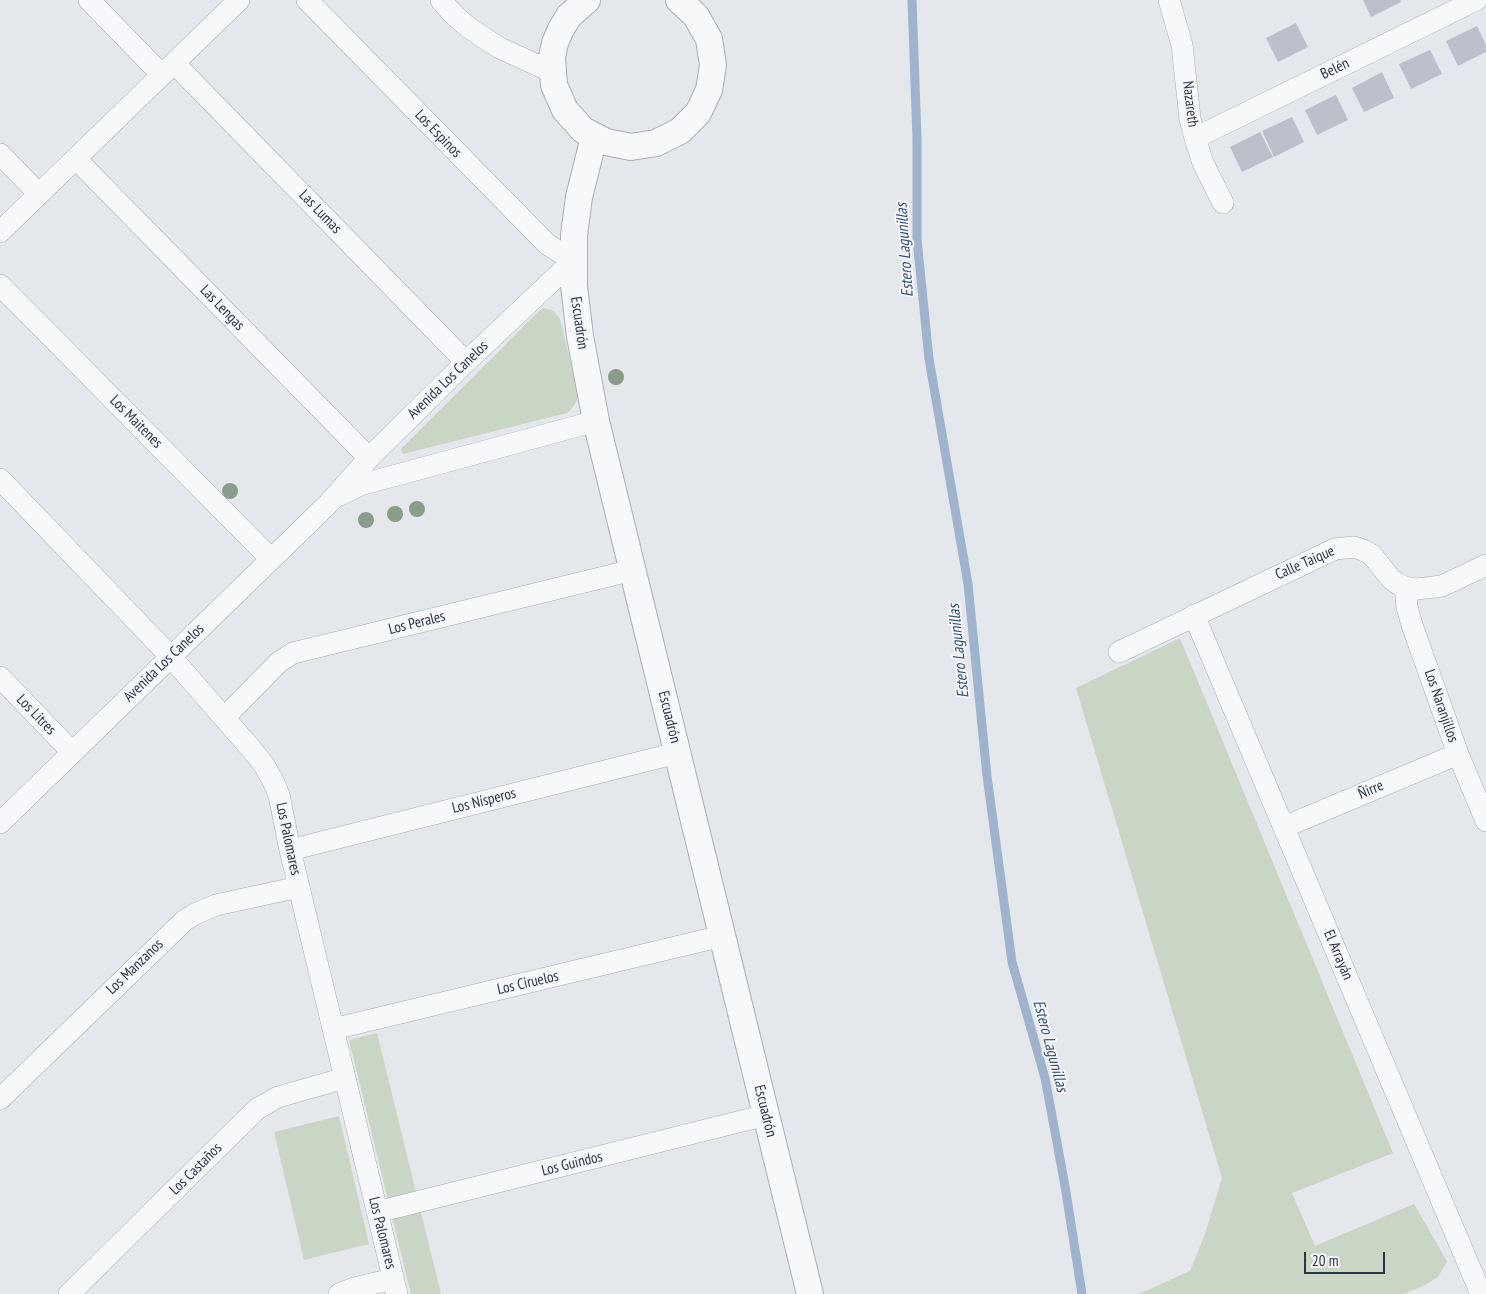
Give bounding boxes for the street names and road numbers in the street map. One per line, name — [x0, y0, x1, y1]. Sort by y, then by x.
street label: Belén — [1318, 54, 1352, 84]
street label: Nazareth — [1178, 80, 1202, 128]
street label: Los Espinos — [411, 106, 465, 162]
street label: Las Lumas — [295, 186, 345, 238]
street label: Las Lengas — [196, 282, 248, 334]
street label: Escuadrón — [566, 295, 592, 351]
street label: Avenida Los Canelos — [404, 337, 492, 423]
street label: Los Maitenes — [106, 392, 166, 452]
street label: Calle Taique — [1273, 542, 1337, 584]
street label: Los Perales — [387, 607, 447, 639]
street label: Avenida Los Canelos — [120, 620, 208, 706]
street label: Los Naranjillos — [1420, 667, 1462, 745]
street label: Escuadrón — [654, 689, 684, 745]
street label: Los Litres — [12, 691, 60, 739]
street label: Ñirre — [1356, 777, 1386, 803]
street label: Los Nísperos — [450, 784, 518, 818]
street label: Los Palomares — [272, 801, 304, 877]
street label: El Arrayán — [1319, 927, 1357, 983]
street label: Los Manzanos — [103, 936, 167, 998]
street label: Los Ciruelos — [496, 967, 560, 999]
street label: Escuadrón — [750, 1083, 780, 1139]
street label: Los Castaños — [166, 1139, 226, 1199]
street label: Los Guindos — [540, 1148, 604, 1180]
street label: Los Palomares — [364, 1195, 400, 1271]

